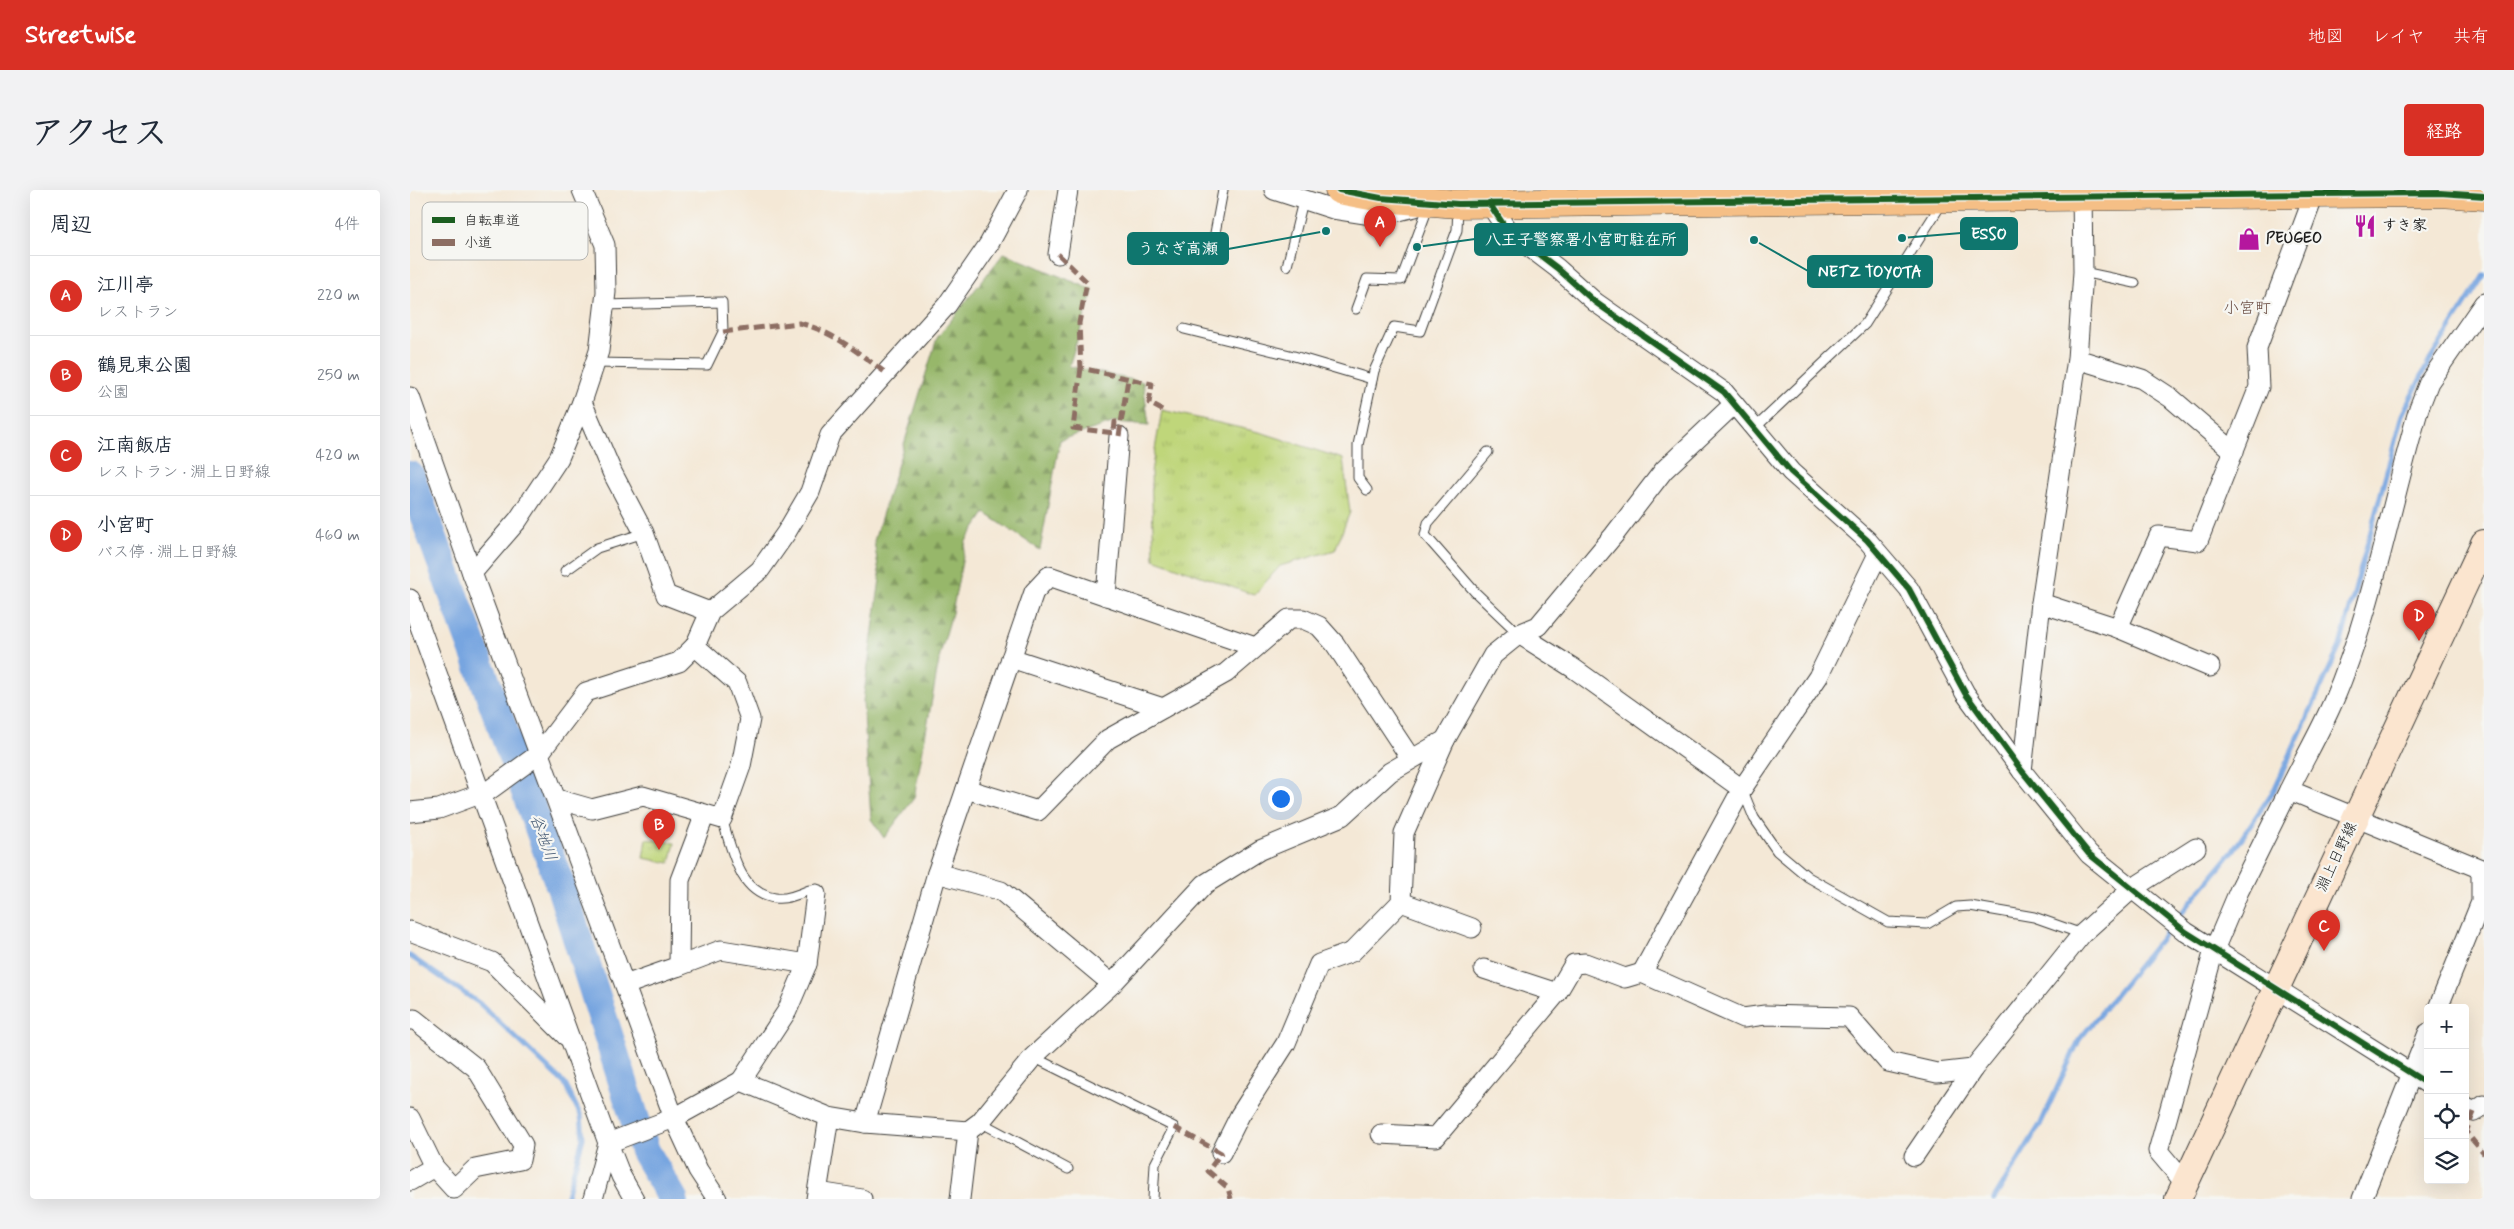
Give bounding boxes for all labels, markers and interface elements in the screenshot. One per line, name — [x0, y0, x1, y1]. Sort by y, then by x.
text: Streetwise — [25, 20, 136, 51]
text: 地図 — [2308, 25, 2344, 49]
text: レイヤ — [2372, 25, 2425, 49]
text: 共有 — [2453, 25, 2489, 49]
button: 経路 — [2404, 104, 2484, 156]
text: アクセス — [30, 111, 168, 157]
legend — [422, 202, 588, 260]
pin: A — [1364, 206, 1396, 247]
text: 周辺 — [50, 211, 92, 239]
text: 自転車道 — [464, 212, 520, 230]
restaurant icon: すき家 — [2352, 213, 2378, 239]
text: 4件 — [335, 214, 360, 235]
place label: すき家 — [2382, 216, 2427, 236]
callout: ESSO — [1961, 218, 2017, 249]
callout: 八王子警察署小宮町駐在所 — [1475, 224, 1687, 255]
text: ESSO — [1971, 224, 2007, 245]
shop icon: PEUGEO — [2236, 226, 2262, 252]
place label: PEUGEO — [2266, 229, 2322, 249]
text: 八王子警察署小宮町駐在所 — [1485, 230, 1677, 251]
callout: うなぎ高瀬 — [1128, 233, 1228, 264]
text: 小道 — [464, 234, 492, 252]
text: うなぎ高瀬 — [1138, 239, 1218, 260]
callout: NETZ TOYOTA — [1808, 256, 1932, 287]
text: NETZ TOYOTA — [1818, 262, 1922, 283]
text: 江川亭 — [97, 273, 154, 298]
text: A — [61, 285, 71, 306]
text: 220 m — [317, 285, 360, 306]
district label: 小宮町 — [2223, 298, 2271, 319]
text: レストラン — [97, 302, 178, 323]
text: 鶴見東公園 — [97, 353, 192, 378]
text: B — [61, 365, 71, 386]
text: 250 m — [317, 365, 360, 386]
text: 公園 — [97, 382, 129, 403]
text: 江南飯店 — [97, 433, 173, 458]
text: C — [60, 445, 72, 466]
text: 420 m — [316, 445, 360, 466]
text: レストラン · 淵上日野線 — [97, 462, 271, 483]
text: 小宮町 — [97, 513, 154, 538]
text: D — [60, 525, 72, 546]
text: 460 m — [315, 525, 360, 546]
text: バス停 · 淵上日野線 — [97, 542, 237, 563]
pin: D — [2403, 600, 2435, 641]
your location — [1268, 786, 1294, 812]
pin: B — [643, 809, 675, 850]
water label: 谷地川 — [525, 812, 561, 864]
street label: 淵上日野線 — [2312, 819, 2362, 895]
pin: C — [2308, 910, 2340, 951]
map controls — [2424, 1004, 2469, 1184]
button: + — [2424, 1004, 2469, 1049]
button: − — [2424, 1049, 2469, 1094]
button: locate — [2424, 1094, 2469, 1139]
button: layers — [2424, 1139, 2469, 1184]

